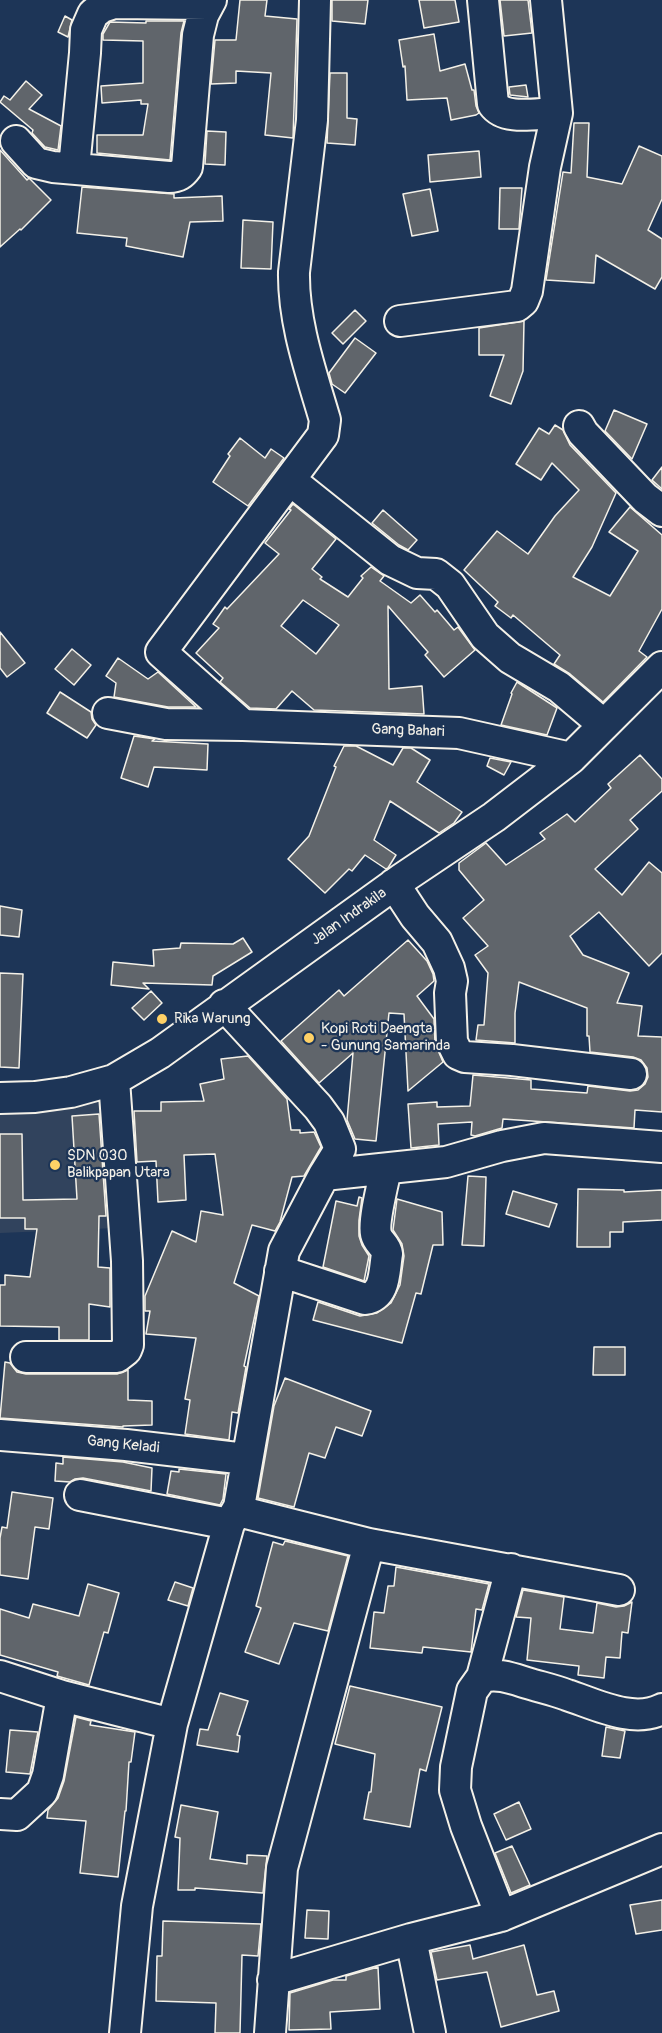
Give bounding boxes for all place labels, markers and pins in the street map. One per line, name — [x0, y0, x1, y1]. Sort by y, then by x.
place label: Rika Warung — [174, 1010, 251, 1028]
marker: Rika Warung — [155, 1012, 169, 1026]
place label: Kopi Roti Daengta - Gunung Samarinda — [321, 1020, 450, 1055]
marker: Kopi Roti Daengta - Gunung Samarinda — [302, 1031, 316, 1045]
place label: SDN 030 Balikpapan Utara — [67, 1147, 170, 1182]
marker: SDN 030 Balikpapan Utara — [48, 1158, 62, 1172]

